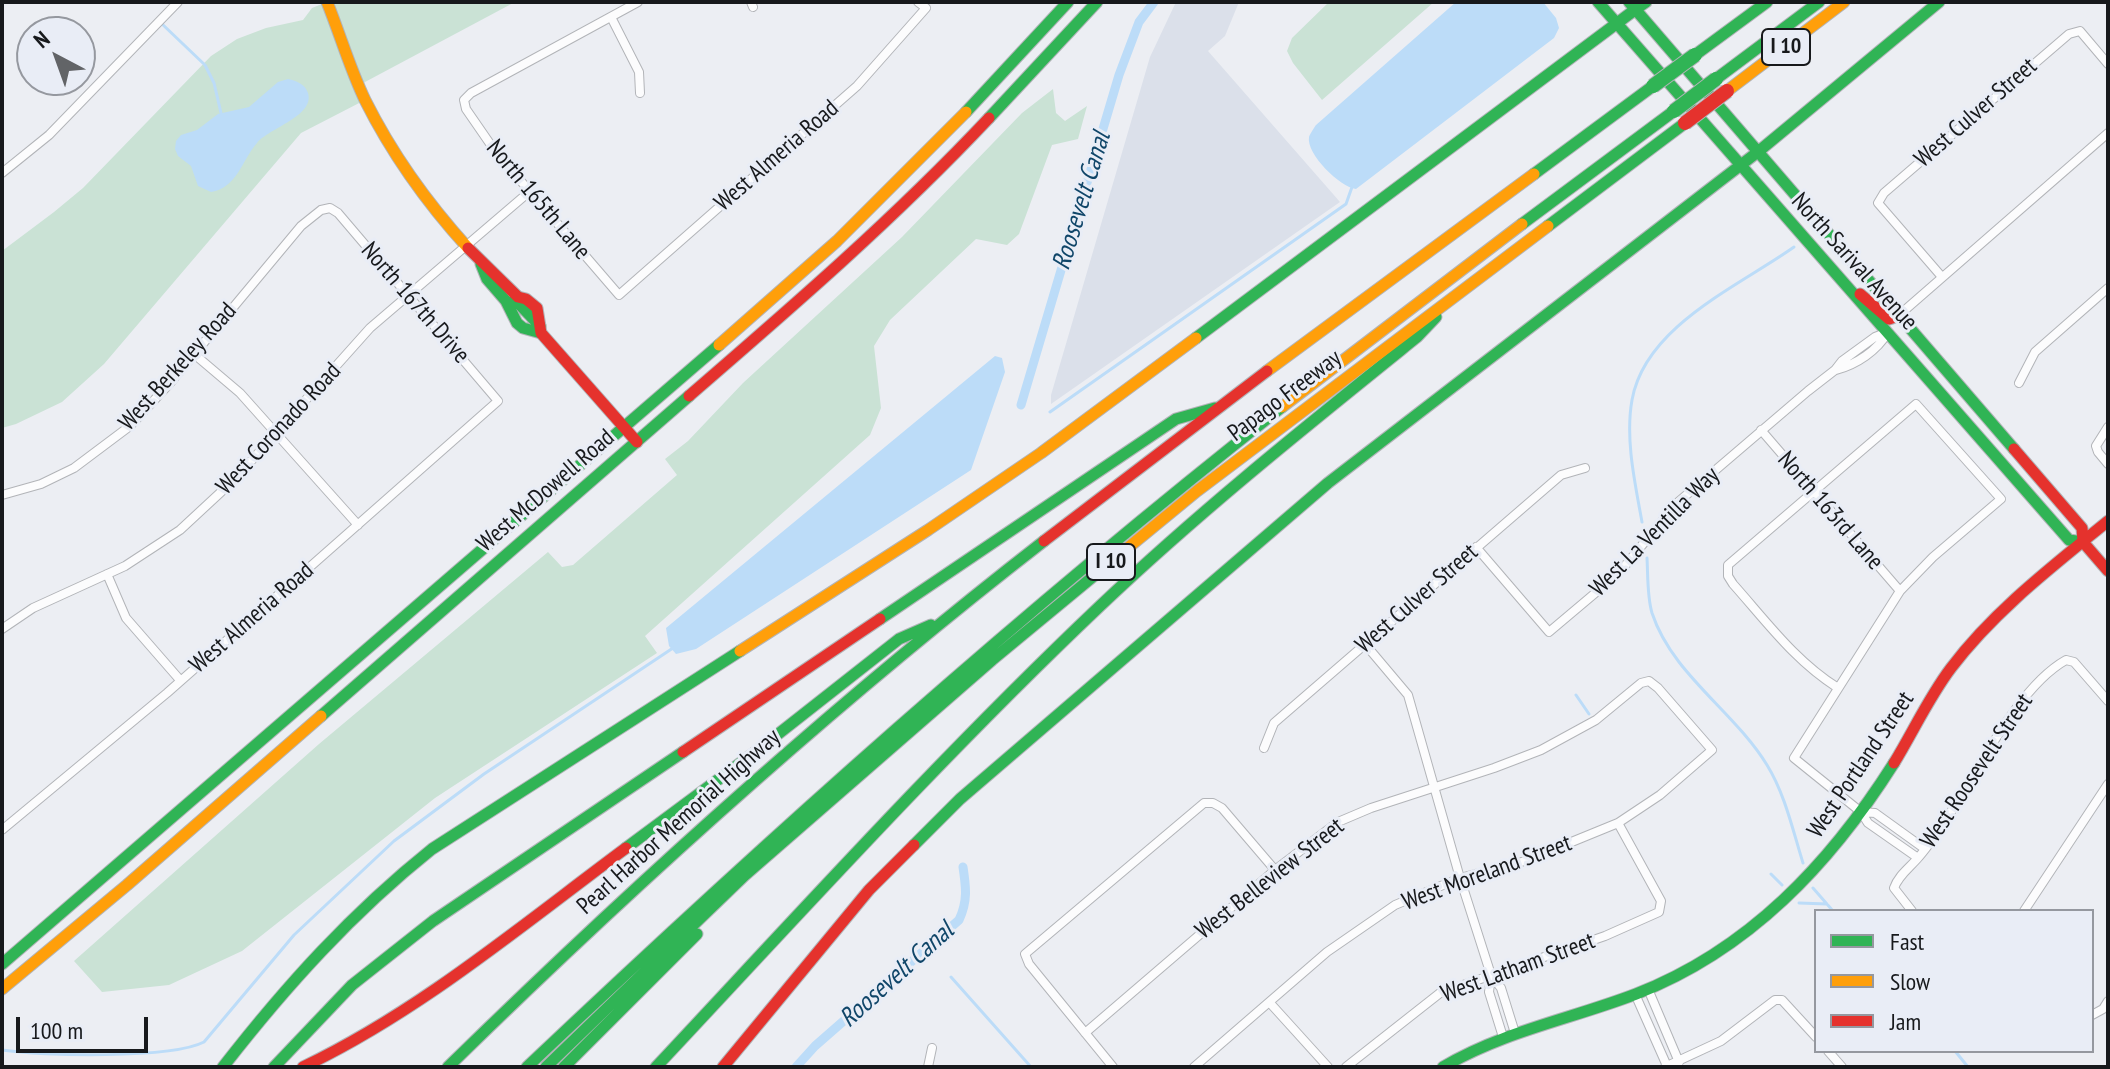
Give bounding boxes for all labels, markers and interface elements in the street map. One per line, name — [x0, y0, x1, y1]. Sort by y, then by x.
north arrow — [16, 16, 96, 96]
text: N — [28, 25, 55, 54]
road number: I 10 — [1762, 29, 1810, 65]
street label: West Culver Street — [1909, 52, 2043, 174]
street label: West Almeria Road — [709, 94, 845, 218]
water label: Roosevelt Canal — [1046, 128, 1118, 274]
street label: North 165th Lane — [480, 134, 596, 266]
street label: North Sarival Avenue — [1785, 187, 1923, 337]
street label: North 167th Drive — [355, 237, 475, 369]
street label: West Berkeley Road — [113, 297, 243, 437]
street label: Papago Freeway — [1223, 344, 1347, 448]
street label: West Coronado Road — [211, 357, 347, 501]
street label: West McDowell Road — [471, 424, 621, 558]
street label: North 163rd Lane — [1771, 446, 1889, 576]
street label: West La Ventilla Way — [1584, 461, 1726, 603]
street label: West Culver Street — [1350, 538, 1484, 660]
road number: I 10 — [1087, 544, 1135, 580]
street label: West Almeria Road — [184, 556, 320, 680]
street label: West Portland Street — [1801, 686, 1921, 844]
street label: West Roosevelt Street — [1915, 688, 2039, 854]
street label: Pearl Harbor Memorial Highway — [571, 723, 787, 921]
street label: West Belleview Street — [1190, 812, 1350, 946]
street label: West Moreland Street — [1398, 829, 1576, 917]
legend — [1814, 909, 2094, 1053]
water label: Roosevelt Canal — [834, 916, 960, 1034]
text: Fast — [1890, 926, 1924, 957]
street label: West Latham Street — [1437, 927, 1599, 1009]
text: Slow — [1890, 966, 1930, 997]
scale bar — [20, 1001, 152, 1051]
text: Jam — [1890, 1006, 1921, 1037]
text: 100 m — [30, 1015, 83, 1046]

